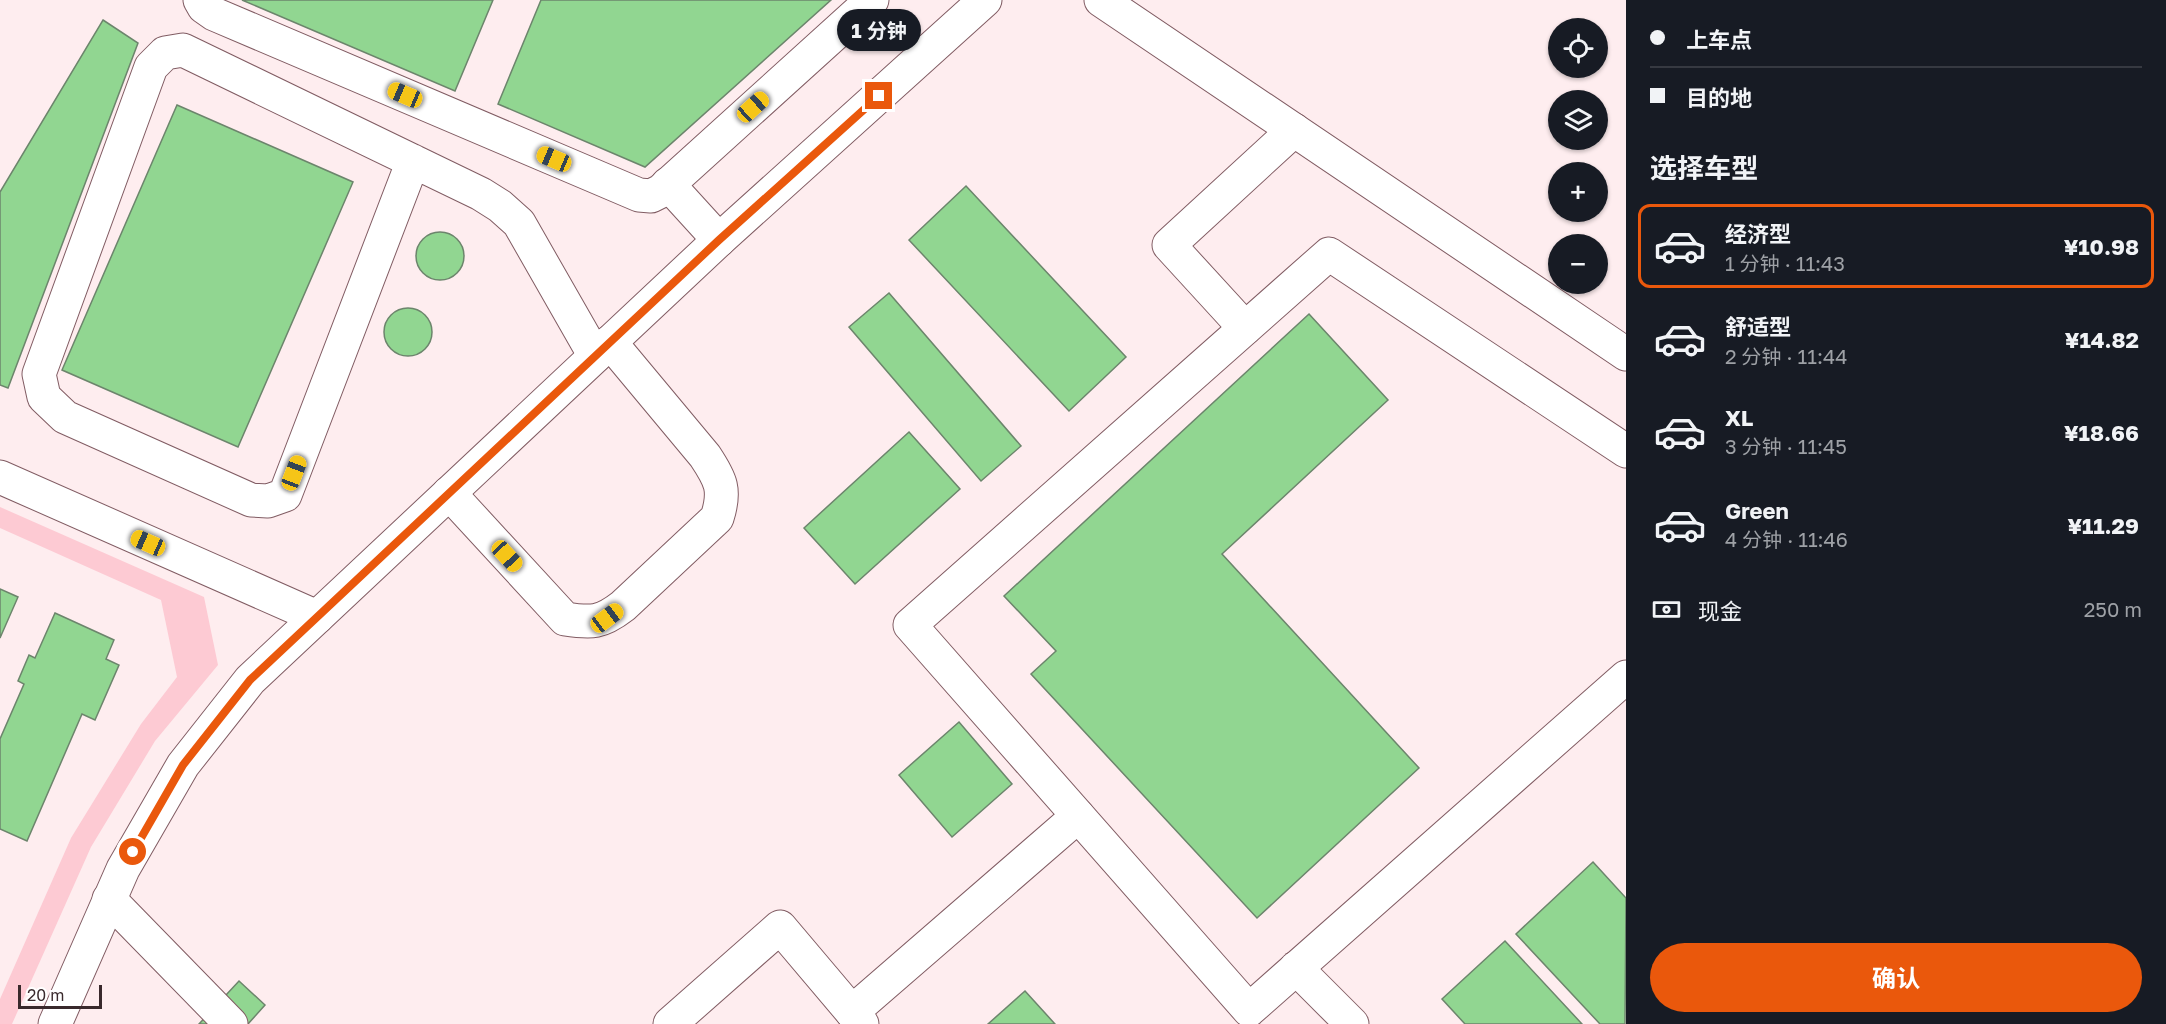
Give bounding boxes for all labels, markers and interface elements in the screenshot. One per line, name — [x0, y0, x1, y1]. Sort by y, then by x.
callout: 1 分钟 — [837, 9, 921, 51]
text: 1 分钟 — [851, 18, 907, 42]
map controls — [1548, 18, 1608, 294]
button: locate — [1548, 18, 1608, 78]
text: 上车点 — [1686, 26, 1752, 53]
car — [385, 80, 425, 110]
route end — [865, 82, 892, 109]
text: 目的地 — [1686, 84, 1752, 111]
car — [734, 88, 772, 126]
button: layers — [1548, 90, 1608, 150]
car — [534, 144, 574, 174]
text: 选择车型 — [1650, 152, 1758, 184]
button: + — [1548, 162, 1608, 222]
icon: car — [1653, 219, 1707, 273]
text: 经济型 — [1725, 220, 1791, 247]
text: ¥10.98 — [2064, 233, 2139, 260]
button: − — [1548, 234, 1608, 294]
text: 1 分钟 · 11:43 — [1725, 251, 1845, 275]
icon: car — [1653, 312, 1707, 366]
text: 舒适型 — [1725, 313, 1791, 340]
text: ¥14.82 — [2065, 326, 2139, 353]
text: 2 分钟 · 11:44 — [1725, 344, 1847, 368]
text: XL — [1725, 404, 1753, 431]
icon: car — [1653, 405, 1707, 459]
text: ¥18.66 — [2064, 419, 2139, 446]
text: 3 分钟 · 11:45 — [1725, 434, 1847, 458]
car — [279, 453, 309, 493]
text: Green — [1725, 497, 1789, 524]
icon: car — [1653, 498, 1707, 552]
text: ¥11.29 — [2067, 512, 2139, 539]
car — [128, 527, 168, 559]
text: 4 分钟 · 11:46 — [1725, 527, 1848, 551]
car — [488, 537, 526, 575]
icon: cash — [1650, 593, 1683, 626]
text: 现金 — [1698, 597, 1742, 624]
text: 250 m — [2084, 597, 2142, 621]
car — [587, 600, 627, 636]
route start — [119, 838, 146, 865]
button: 确认 — [1650, 943, 2142, 1012]
scale bar — [18, 982, 102, 1010]
text: 20 m — [27, 985, 64, 1005]

